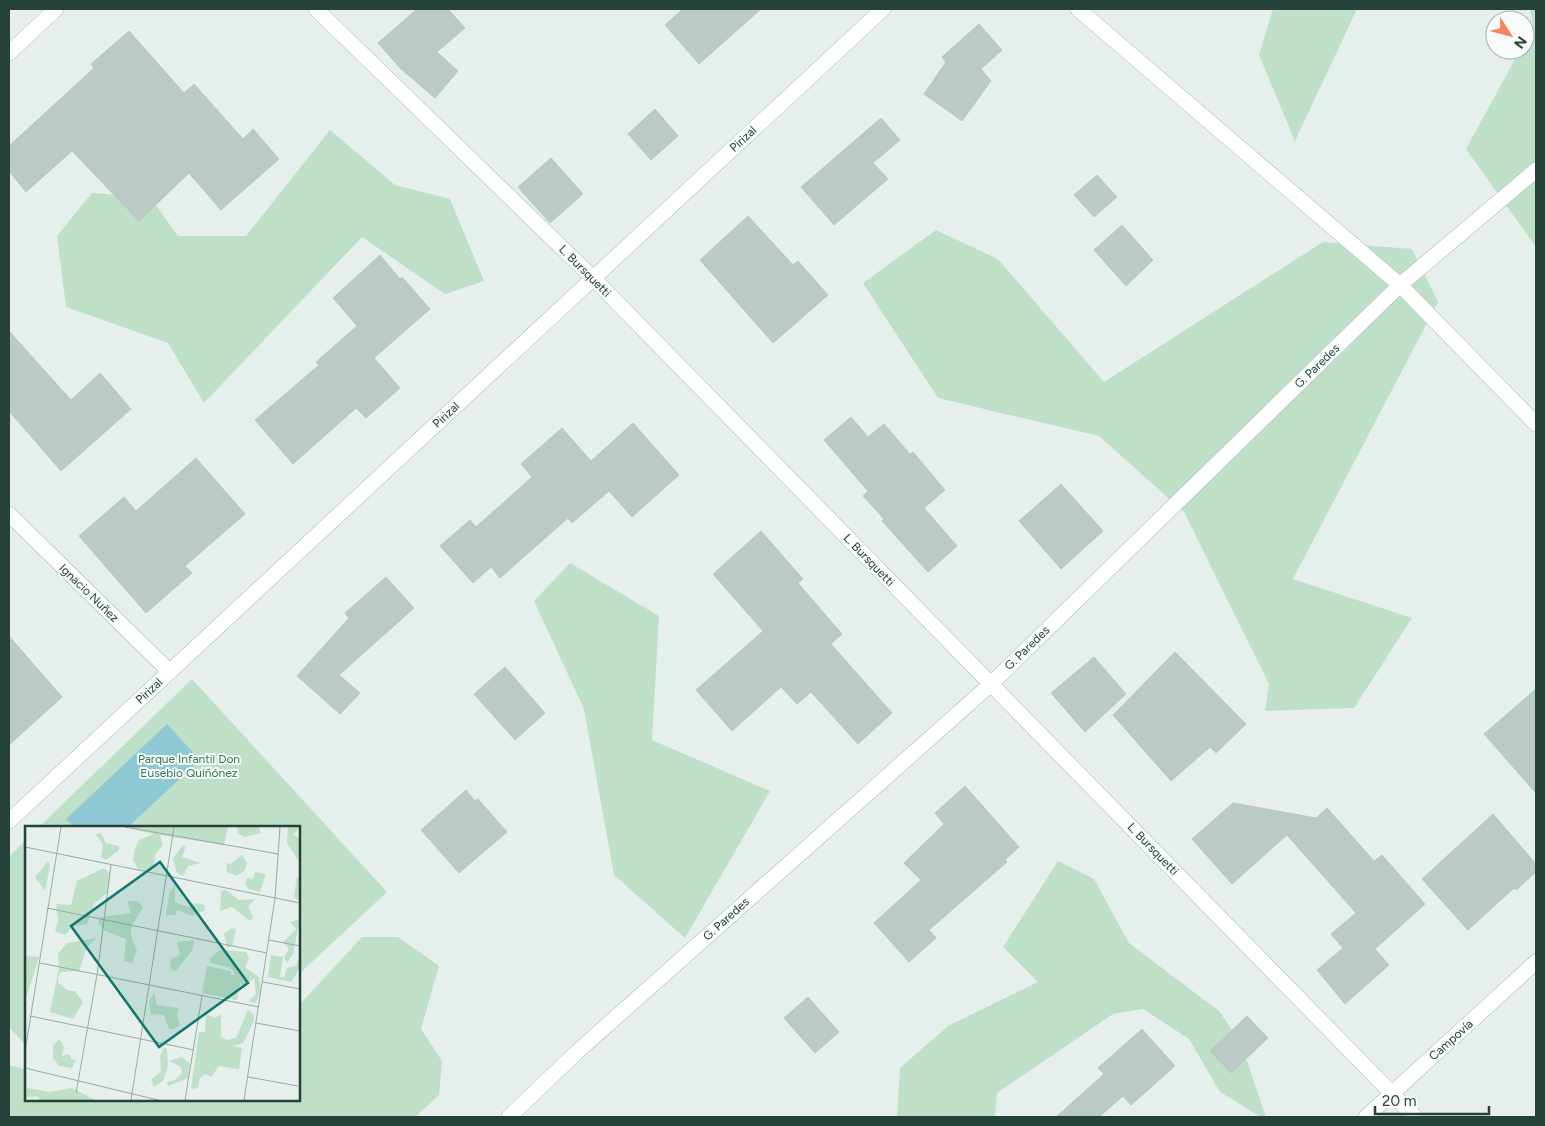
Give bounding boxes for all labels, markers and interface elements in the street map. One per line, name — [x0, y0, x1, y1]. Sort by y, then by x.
north arrow — [1485, 10, 1535, 60]
text: N — [1510, 33, 1530, 52]
street label: Pirizal — [727, 123, 759, 155]
street label: L. Bursquetti — [556, 242, 614, 300]
street label: G. Paredes — [1292, 341, 1343, 391]
street label: Pirizal — [430, 399, 462, 431]
street label: L. Bursquetti — [841, 531, 897, 589]
street label: Ignacio Nuñez — [56, 561, 122, 625]
street label: G. Paredes — [1002, 623, 1053, 673]
street label: Pirizal — [133, 675, 165, 707]
park label: Parque Infantil Don Eusebio Quiñónez — [138, 752, 240, 780]
street label: L. Bursquetti — [1125, 820, 1181, 878]
inset map — [25, 826, 300, 1101]
street label: G. Paredes — [700, 894, 752, 943]
street label: Campovía — [1426, 1017, 1476, 1063]
scale bar — [1375, 1084, 1489, 1116]
text: 20 m — [1382, 1092, 1416, 1110]

